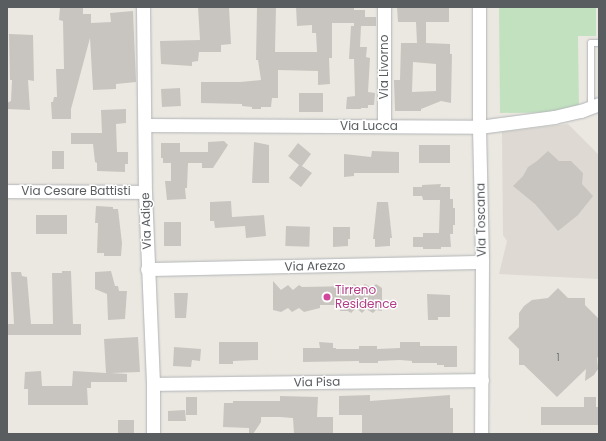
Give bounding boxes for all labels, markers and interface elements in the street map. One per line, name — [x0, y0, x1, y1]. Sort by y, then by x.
street label: Via Livorno — [377, 35, 391, 99]
street label: Via Lucca — [340, 119, 398, 133]
street label: Via Toscana — [473, 183, 489, 257]
street label: Via Cesare Battisti — [21, 184, 131, 198]
street label: Via Adige — [138, 192, 154, 250]
street label: Via Arezzo — [284, 258, 346, 274]
place label: Tirreno Residence — [335, 283, 397, 311]
marker: Tirreno Residence — [322, 292, 332, 302]
house number: 1 — [556, 352, 560, 364]
street label: Via Pisa — [294, 374, 340, 390]

